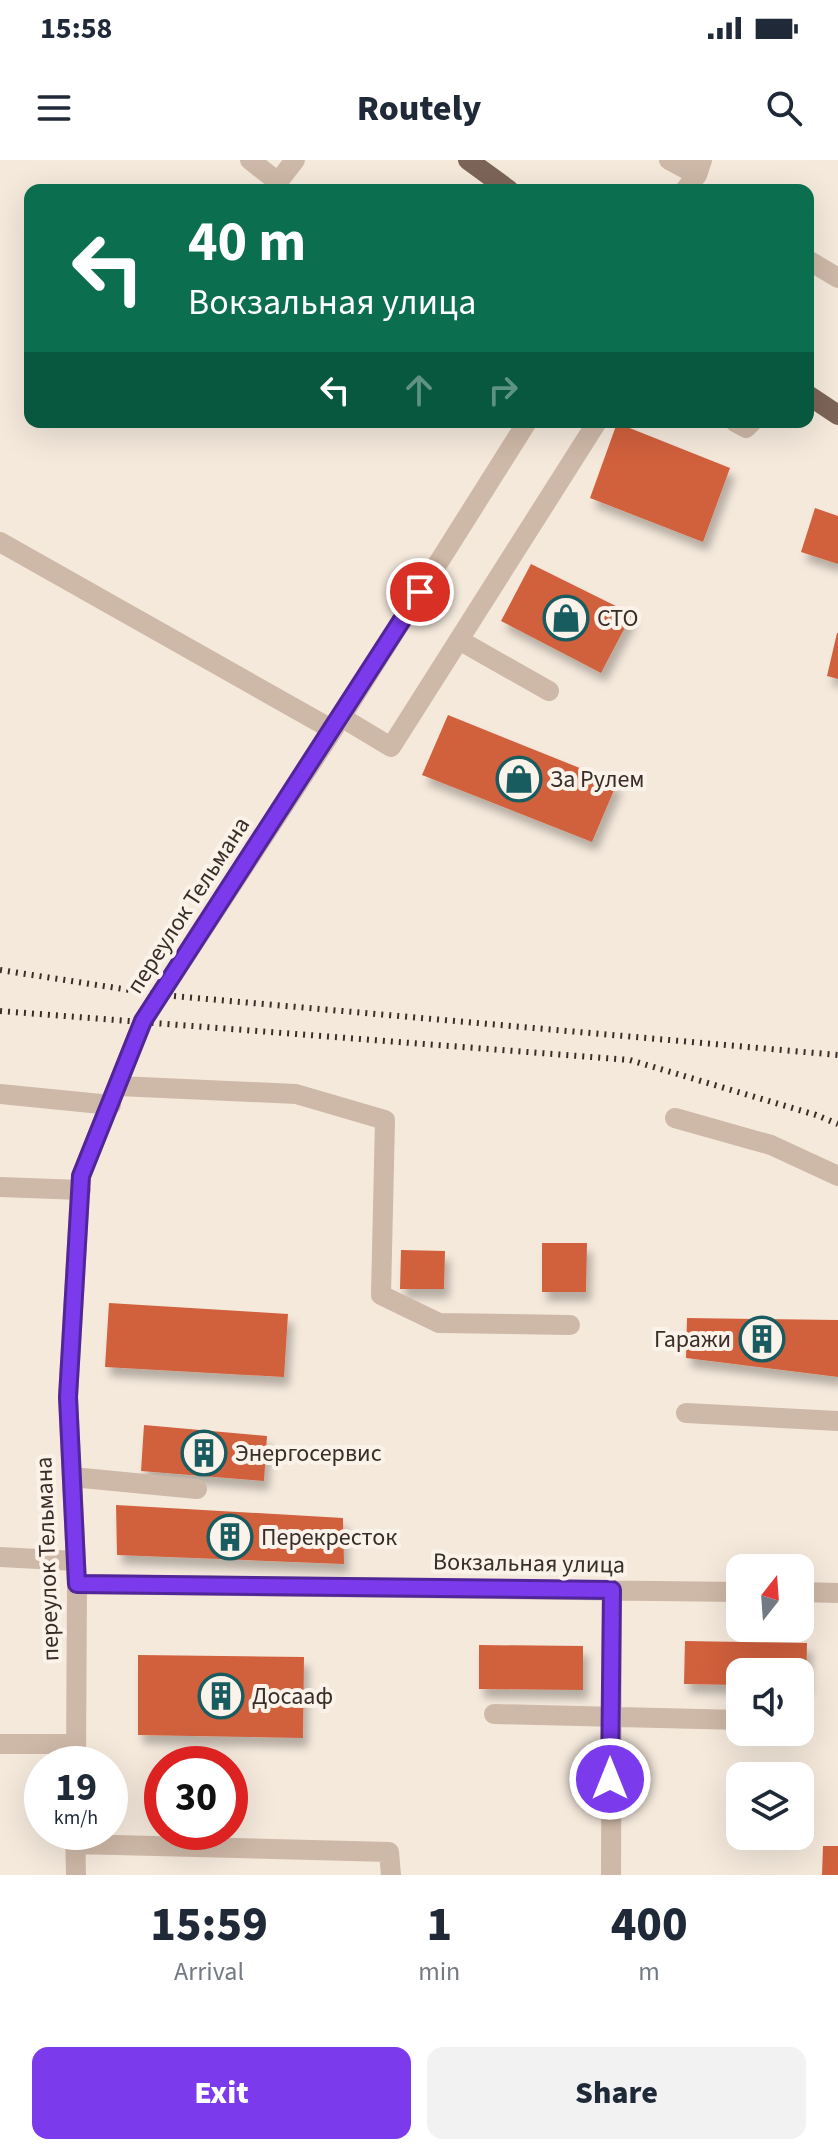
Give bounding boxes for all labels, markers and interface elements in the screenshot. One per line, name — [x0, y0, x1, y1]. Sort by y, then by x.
text: 15:58 — [40, 7, 112, 50]
text: Routely — [357, 83, 481, 134]
icon: menu — [32, 86, 76, 130]
icon: search — [762, 86, 806, 130]
text: 40 m — [188, 203, 306, 282]
icon: left — [56, 216, 160, 320]
text: Вокзальная улица — [188, 277, 476, 328]
icon: left — [313, 368, 357, 412]
icon: ahead — [397, 368, 441, 412]
icon: right — [481, 368, 525, 412]
pin — [386, 558, 454, 626]
icon: arrive — [398, 570, 442, 614]
shop icon: СТО — [542, 594, 590, 642]
place label: СТО — [597, 601, 639, 636]
shop icon: За Рулем — [495, 755, 543, 803]
place label: За Рулем — [550, 762, 645, 797]
street label: переулок Тельмана — [118, 810, 259, 1001]
building icon: Гаражи — [738, 1315, 786, 1363]
place label: Гаражи — [654, 1322, 731, 1357]
building icon: Энергосервис — [180, 1429, 228, 1477]
place label: Энергосервис — [235, 1436, 382, 1471]
street label: переулок Тельмана — [26, 1456, 69, 1662]
building icon: Перекресток — [206, 1513, 254, 1561]
place label: Перекресток — [261, 1520, 397, 1555]
street label: Вокзальная улица — [433, 1544, 625, 1583]
north arrow — [726, 1554, 814, 1642]
map controls — [726, 1554, 814, 1850]
button: sound — [726, 1658, 814, 1746]
building icon: Досааф — [197, 1672, 245, 1720]
place label: Досааф — [252, 1679, 333, 1714]
position arrow — [568, 1737, 652, 1821]
speed limit sign: 30 — [144, 1746, 248, 1850]
text: 19 — [55, 1759, 97, 1816]
button: layers — [726, 1762, 814, 1850]
text: km/h — [54, 1804, 98, 1832]
text: 15:59 — [150, 1891, 268, 1959]
text: 1 — [426, 1891, 452, 1959]
text: 400 — [611, 1891, 688, 1959]
text: Arrival — [174, 1953, 244, 1990]
text: min — [418, 1953, 460, 1990]
text: m — [638, 1953, 660, 1990]
button: Exit — [32, 2047, 411, 2139]
button: Share — [427, 2047, 806, 2139]

